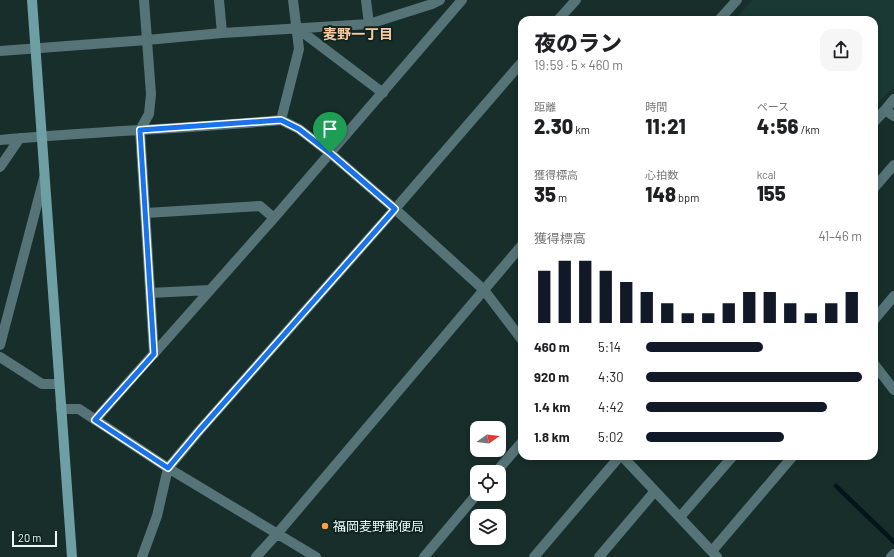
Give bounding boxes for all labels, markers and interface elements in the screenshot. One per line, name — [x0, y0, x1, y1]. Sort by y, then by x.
district label: 麦野一丁目 — [323, 25, 393, 42]
text: 夜のラン — [534, 29, 622, 55]
button: share — [820, 29, 862, 71]
text: 19:59 · 5 × 460 m — [534, 57, 623, 73]
text: 距離 — [534, 100, 556, 113]
text: 時間 — [645, 100, 667, 113]
text: ペース — [757, 100, 789, 113]
pin — [313, 112, 347, 153]
text: 2.30 — [534, 114, 573, 138]
text: 11:21 — [645, 114, 686, 138]
text: 4:56 — [757, 114, 798, 138]
icon: arrive — [319, 118, 341, 140]
text: km — [573, 123, 590, 136]
text: /km — [798, 123, 820, 136]
text: 獲得標高 — [534, 168, 578, 181]
text: 心拍数 — [645, 168, 678, 181]
text: kcal — [757, 168, 776, 181]
text: 155 — [757, 181, 786, 205]
text: 35 — [534, 182, 556, 206]
text: 148 — [645, 182, 676, 206]
text: m — [556, 191, 567, 204]
text: bpm — [676, 191, 699, 204]
text: 41–46 m — [818, 228, 862, 244]
text: 獲得標高 — [534, 230, 586, 246]
text: 460 m — [534, 339, 570, 355]
text: 5:14 — [598, 339, 621, 355]
text: 920 m — [534, 369, 569, 385]
text: 4:30 — [598, 369, 624, 385]
text: 1.4 km — [534, 399, 570, 415]
text: 4:42 — [598, 399, 624, 415]
north arrow — [470, 421, 506, 457]
map controls — [470, 421, 506, 545]
text: 1.8 km — [534, 429, 570, 445]
text: 5:02 — [598, 429, 623, 445]
button: locate — [470, 465, 506, 501]
button: layers — [470, 509, 506, 545]
place label: 福岡麦野郵便局 — [333, 518, 424, 534]
marker: 福岡麦野郵便局 — [320, 521, 330, 531]
scale bar — [12, 529, 57, 548]
text: 20 m — [18, 531, 41, 544]

